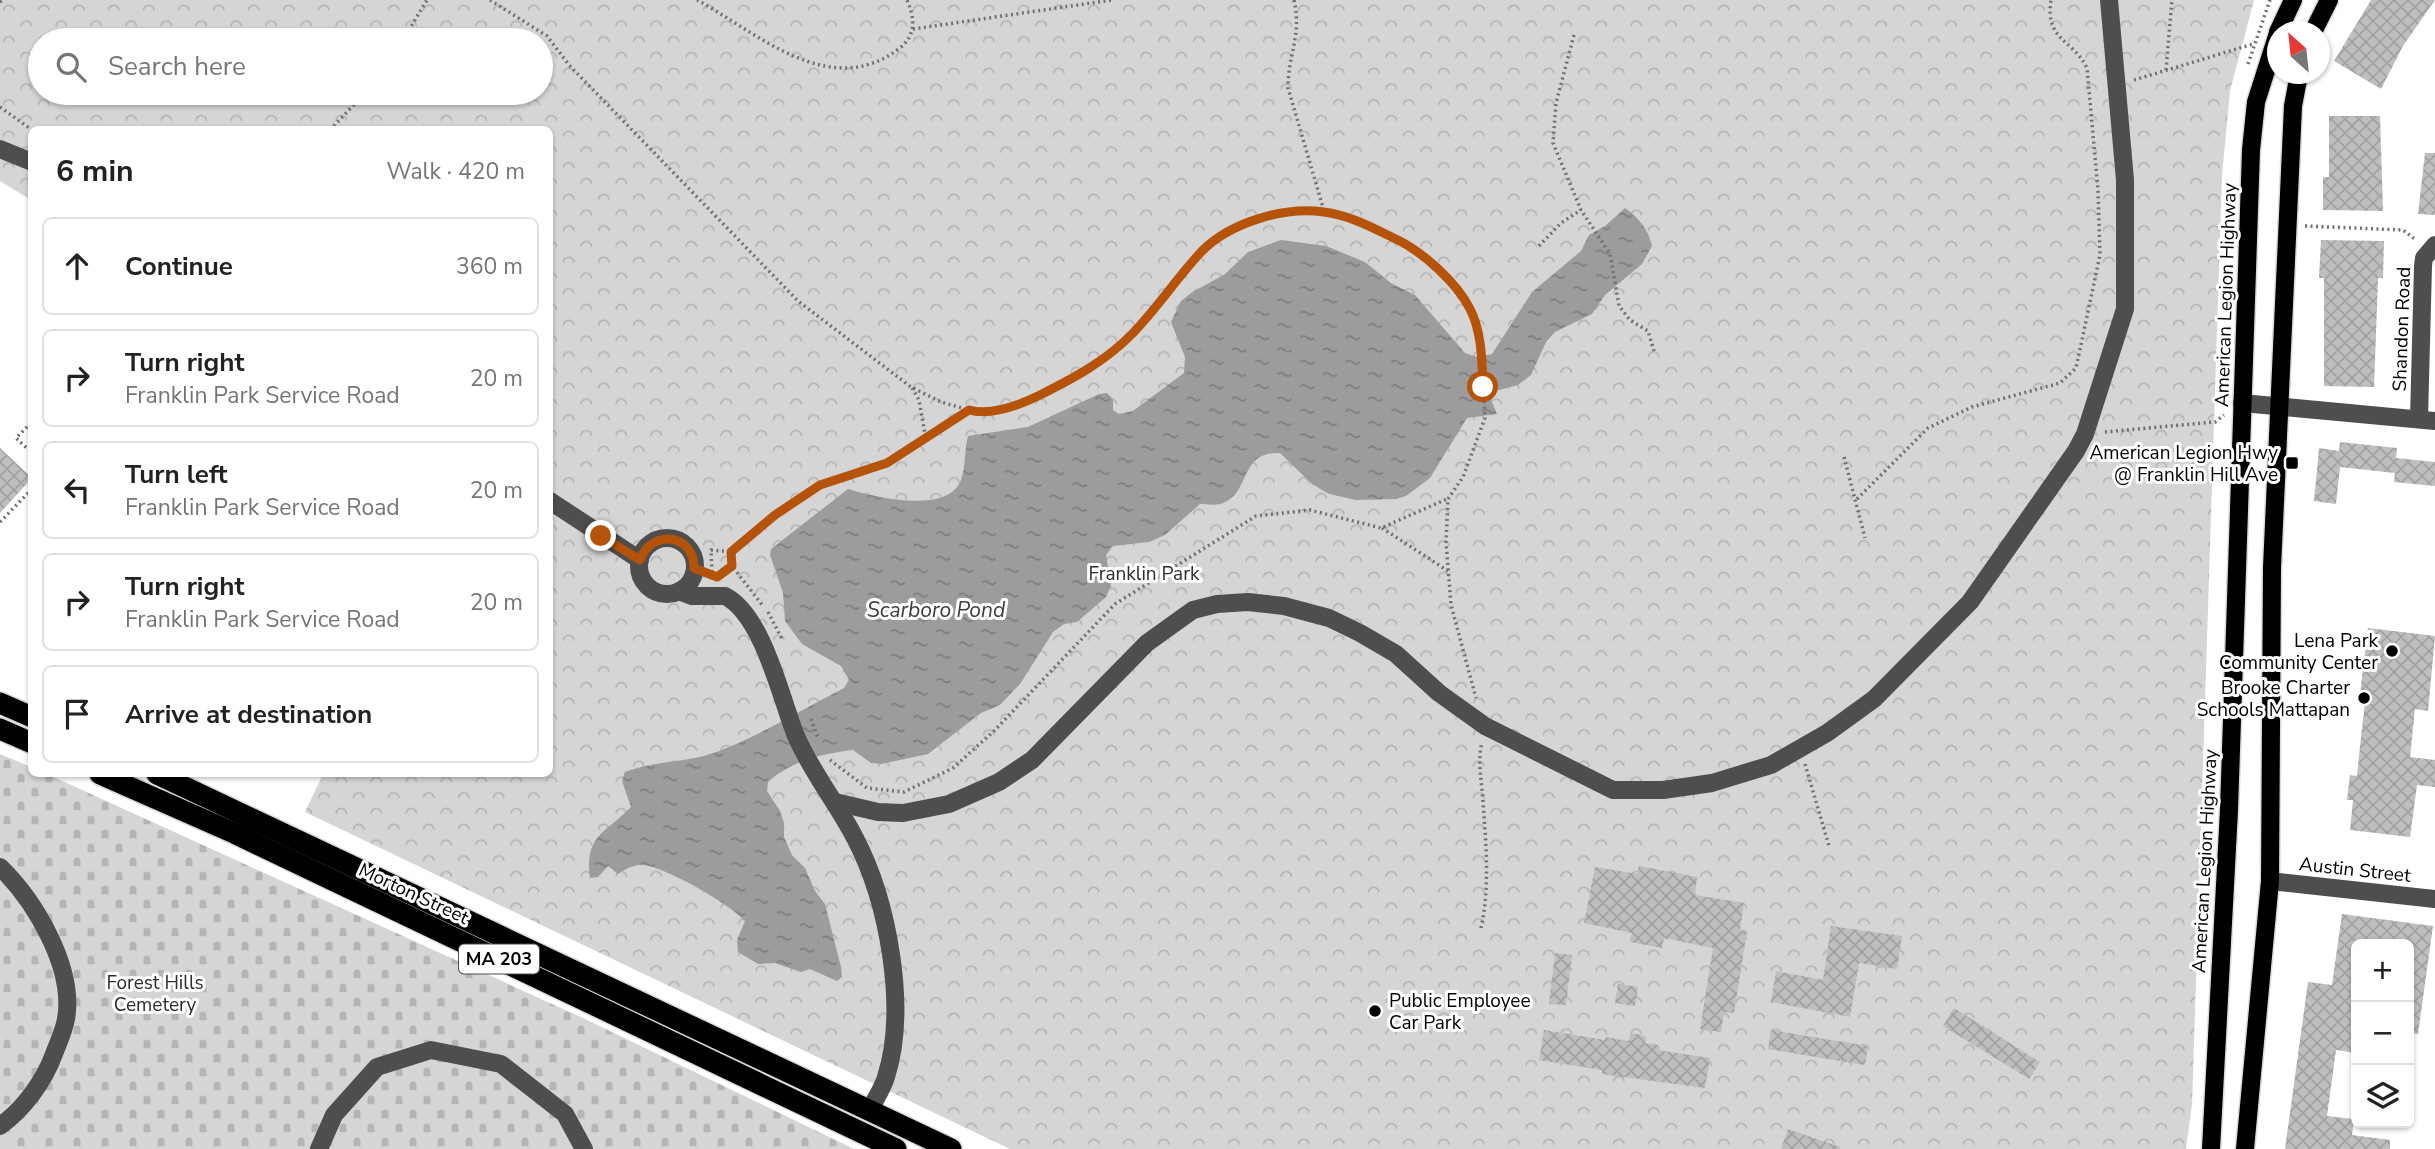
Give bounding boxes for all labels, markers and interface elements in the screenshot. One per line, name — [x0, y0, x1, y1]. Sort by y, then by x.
north arrow — [2267, 21, 2330, 84]
search box — [28, 28, 553, 105]
icon: search — [52, 48, 90, 86]
text: Search here — [108, 49, 246, 84]
text: 6 min — [56, 151, 134, 192]
text: Walk · 420 m — [386, 156, 525, 187]
street label: American Legion Highway — [2209, 182, 2243, 408]
icon: ahead — [58, 247, 96, 285]
text: Continue — [125, 249, 233, 284]
text: 360 m — [456, 251, 523, 282]
street label: Shandon Road — [2387, 266, 2417, 392]
text: Turn right — [125, 345, 244, 380]
icon: right — [58, 359, 96, 397]
text: 20 m — [470, 363, 523, 394]
route start — [1467, 371, 1498, 402]
text: Franklin Park Service Road — [125, 380, 400, 411]
place label: American Legion Hwy @ Franklin Hill Ave — [2089, 440, 2278, 488]
marker: American Legion Hwy @ Franklin Hill Ave — [2284, 455, 2300, 471]
text: Turn left — [125, 457, 228, 492]
icon: left — [58, 471, 96, 509]
text: 20 m — [470, 475, 523, 506]
text: Franklin Park Service Road — [125, 492, 400, 523]
route end — [585, 520, 616, 551]
park label: Franklin Park — [1089, 561, 1200, 587]
text: Turn right — [125, 569, 244, 604]
icon: right — [58, 583, 96, 621]
text: 20 m — [470, 587, 523, 618]
water label: Scarboro Pond — [867, 596, 1006, 624]
text: Franklin Park Service Road — [125, 604, 400, 635]
place label: Lena Park Community Center — [2219, 628, 2378, 676]
marker: Lena Park Community Center — [2384, 643, 2400, 659]
place label: Brooke Charter Schools Mattapan — [2197, 675, 2350, 723]
marker: Brooke Charter Schools Mattapan — [2356, 690, 2372, 706]
icon: arrive — [58, 695, 96, 733]
text: Arrive at destination — [125, 697, 372, 732]
street label: American Legion Highway — [2186, 748, 2224, 974]
street label: Austin Street — [2298, 851, 2412, 889]
street label: Morton Street — [354, 857, 473, 931]
map controls — [2351, 939, 2414, 1128]
button: + — [2351, 939, 2414, 1002]
road number: MA 203 — [459, 944, 539, 974]
park label: Forest Hills Cemetery — [106, 970, 204, 1018]
place label: Public Employee Car Park — [1389, 988, 1531, 1036]
button: − — [2351, 1002, 2414, 1065]
marker: Public Employee Car Park — [1367, 1003, 1383, 1019]
button: layers — [2351, 1065, 2414, 1128]

